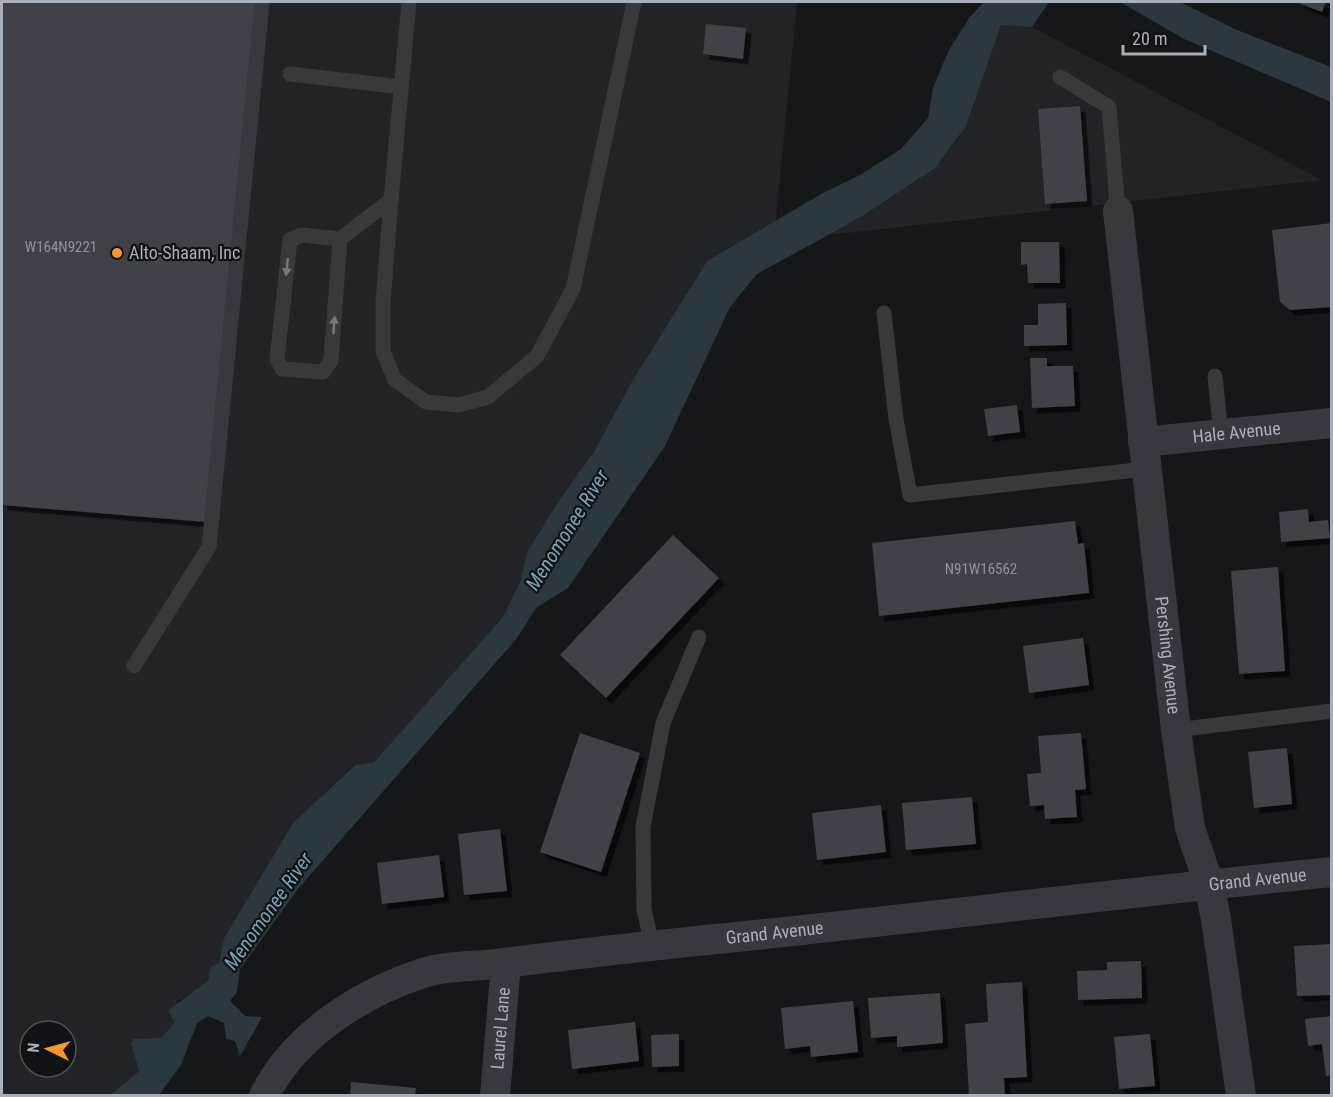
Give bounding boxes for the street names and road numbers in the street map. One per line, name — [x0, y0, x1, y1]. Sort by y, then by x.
street label: Hale Avenue — [1191, 417, 1281, 447]
street label: Pershing Avenue — [1151, 595, 1185, 715]
street label: Grand Avenue — [1208, 864, 1307, 895]
street label: Grand Avenue — [725, 917, 824, 948]
street label: Laurel Lane — [486, 986, 514, 1070]

